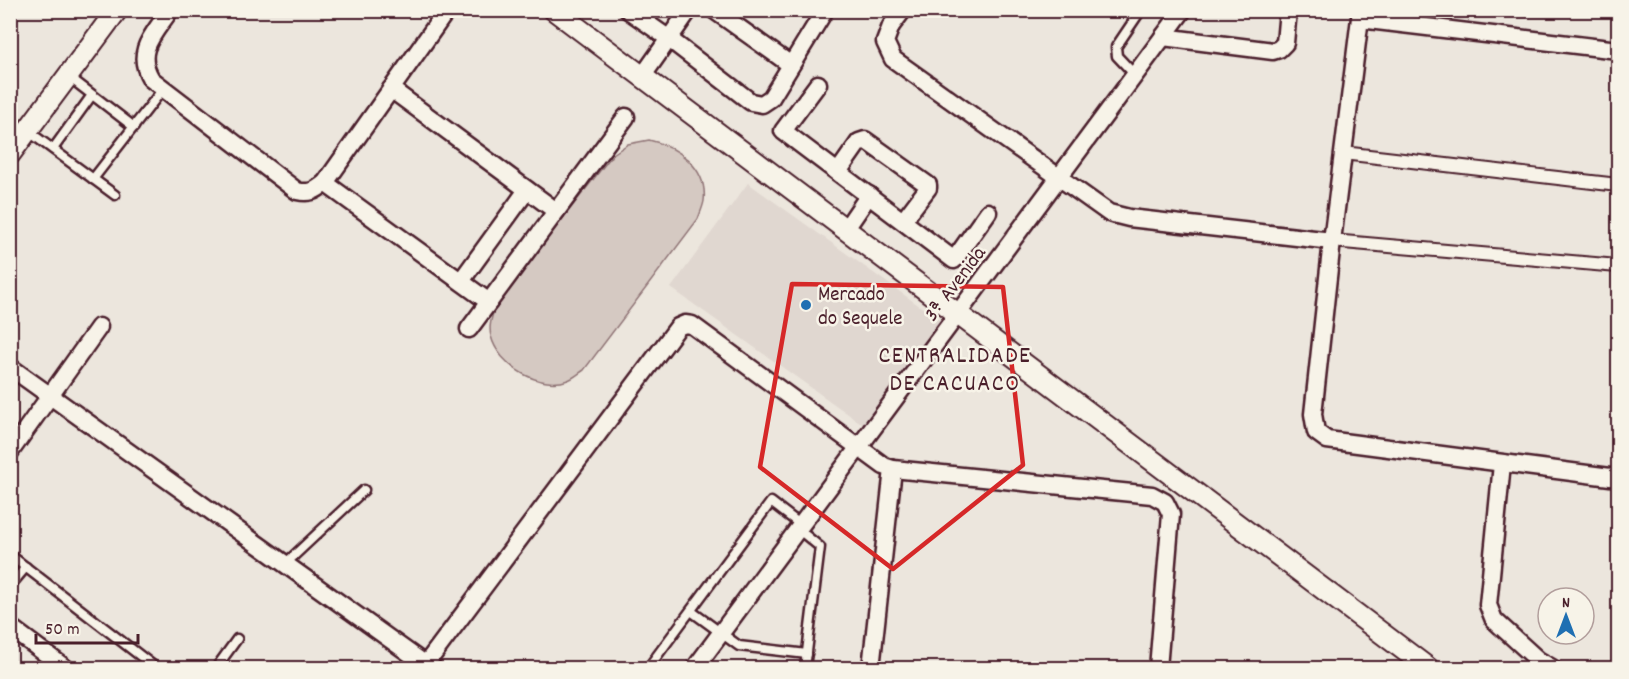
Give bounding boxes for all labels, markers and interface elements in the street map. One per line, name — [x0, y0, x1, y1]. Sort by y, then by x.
street label: 3ª Avenida — [918, 240, 995, 329]
place label: Mercado do Sequele — [818, 281, 902, 335]
marker: Mercado do Sequele — [799, 298, 813, 312]
district label: CENTRALIDADE DE CACUACO — [878, 340, 1032, 402]
north arrow — [1536, 586, 1596, 646]
text: N — [1562, 592, 1570, 615]
scale bar — [36, 607, 138, 645]
text: 50 m — [45, 618, 80, 643]

